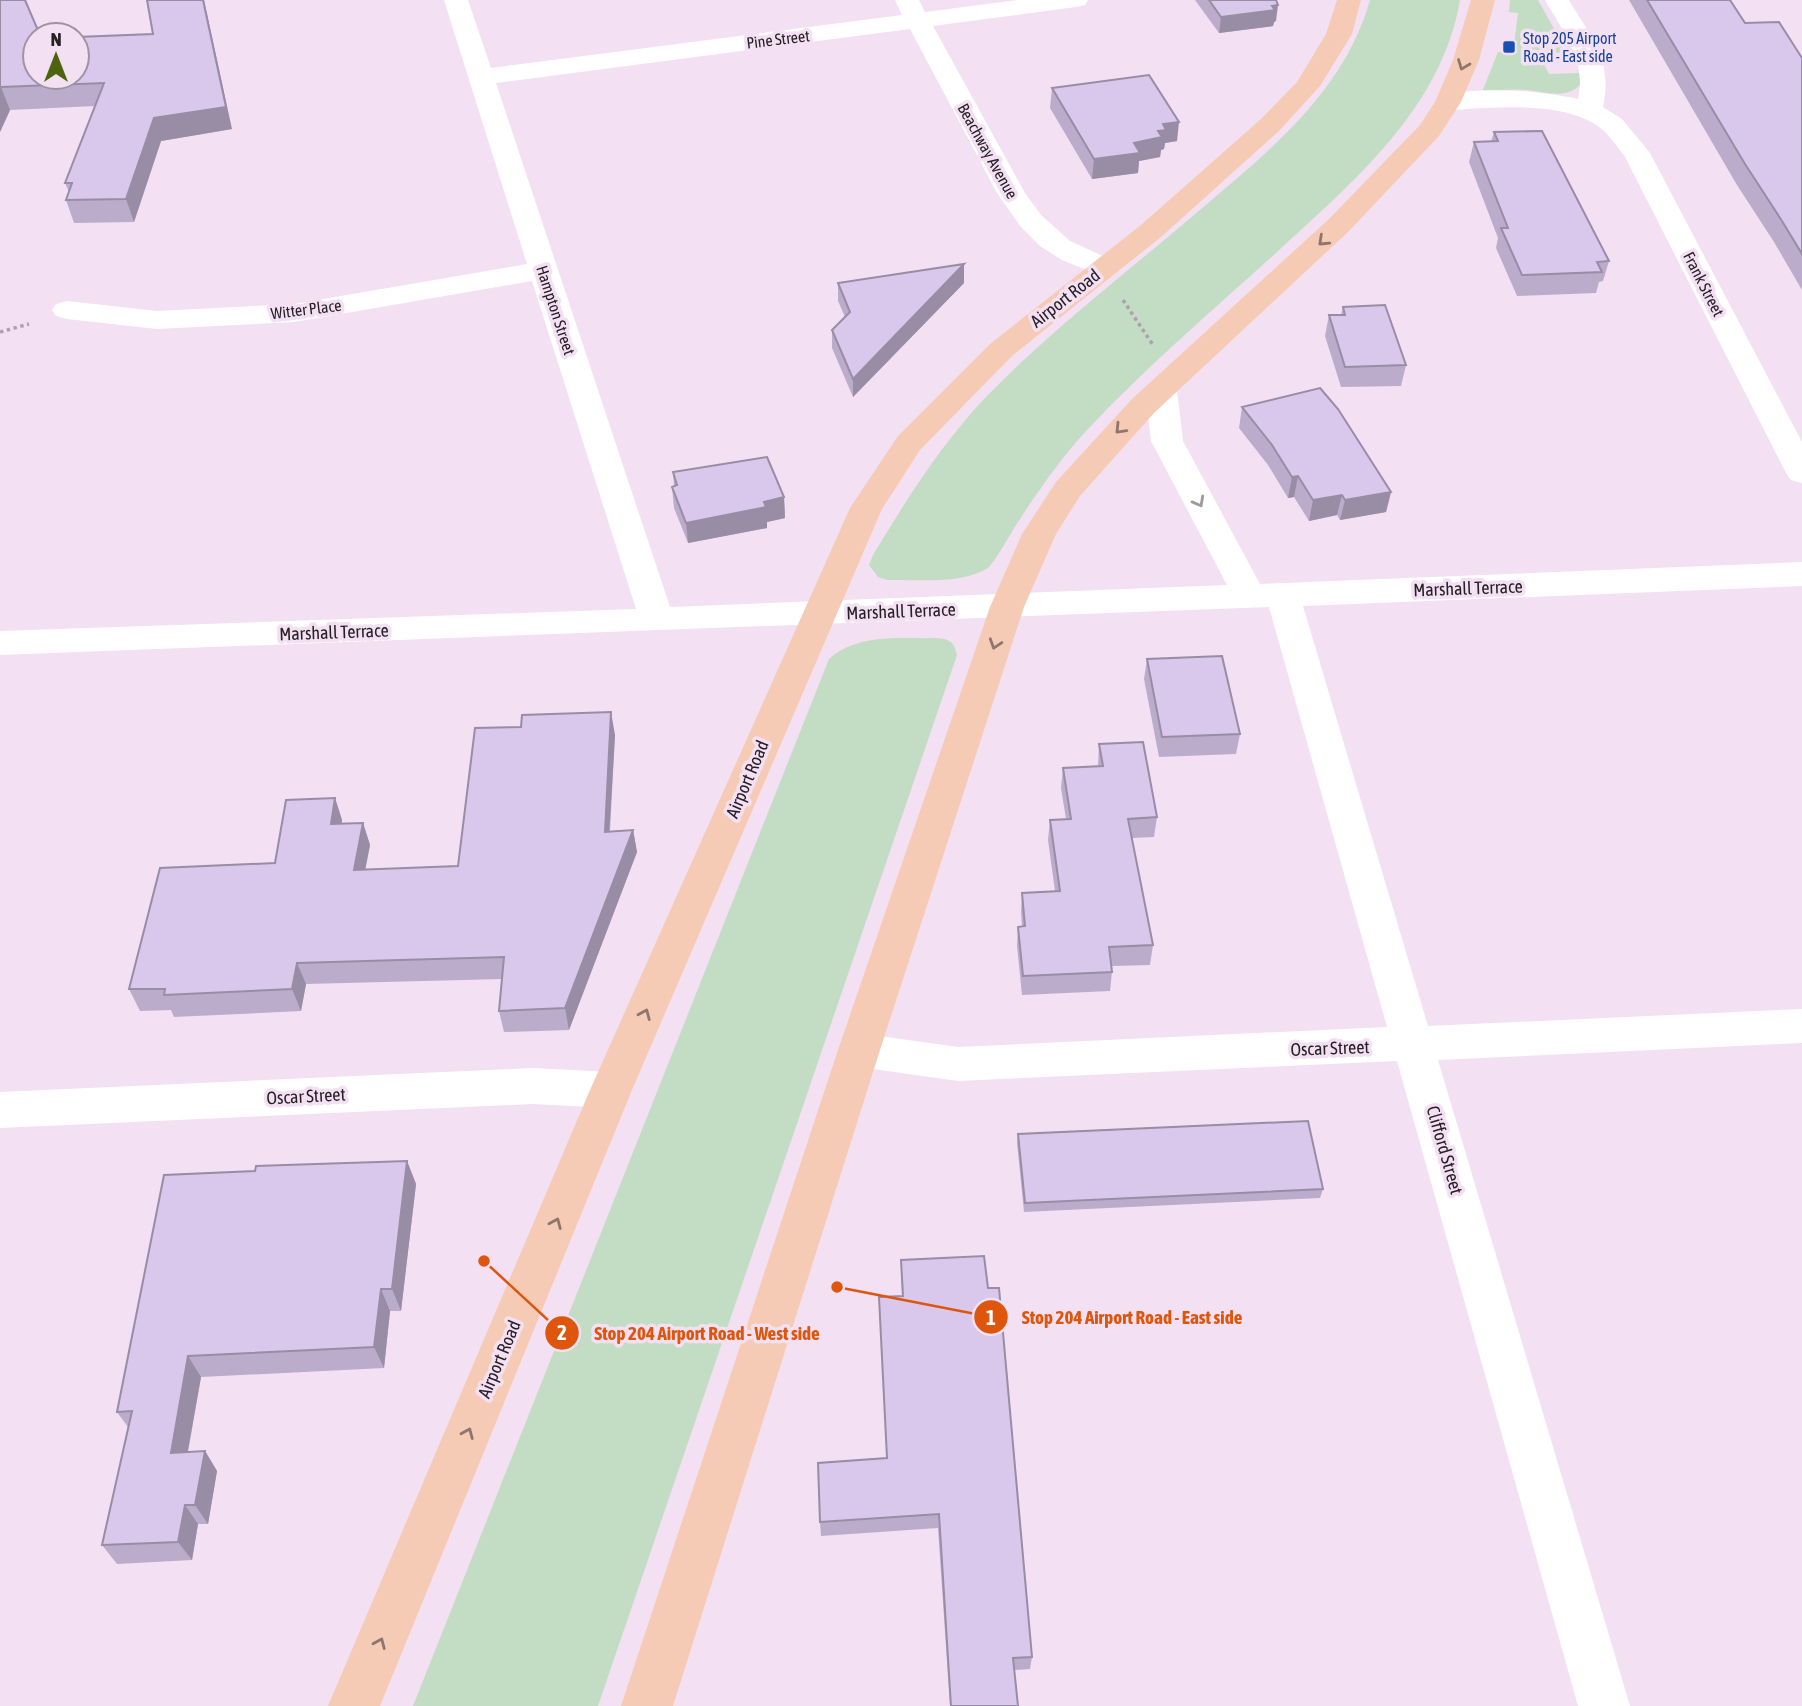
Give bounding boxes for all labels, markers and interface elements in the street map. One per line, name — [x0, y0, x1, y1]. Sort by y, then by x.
north arrow — [21, 21, 91, 91]
street label: Pine Street — [745, 26, 811, 52]
text: N — [50, 28, 62, 50]
place label: Stop 205 Airport Road - East side — [1523, 29, 1617, 65]
marker: Stop 205 Airport Road - East side — [1501, 39, 1517, 55]
one-way arrow — [1458, 59, 1472, 71]
street label: Beachway Avenue — [954, 100, 1022, 202]
one-way arrow — [1318, 232, 1331, 245]
street label: Frank Street — [1680, 249, 1728, 320]
street label: Hampton Street — [532, 263, 579, 358]
street label: Airport Road — [1026, 264, 1104, 332]
street label: Witter Place — [270, 296, 342, 322]
one-way arrow — [1116, 421, 1129, 434]
one-way arrow — [1190, 494, 1204, 507]
street label: Marshall Terrace — [1413, 576, 1523, 600]
street label: Marshall Terrace — [846, 599, 956, 623]
street label: Marshall Terrace — [279, 620, 389, 644]
one-way arrow — [988, 638, 1003, 650]
street label: Airport Road — [721, 737, 773, 821]
one-way arrow — [636, 1009, 650, 1021]
street label: Oscar Street — [1290, 1036, 1370, 1060]
street label: Oscar Street — [266, 1083, 346, 1109]
street label: Clifford Street — [1422, 1103, 1468, 1197]
one-way arrow — [547, 1218, 561, 1230]
callout: Stop 204 Airport Road - East side — [973, 1297, 1257, 1337]
text: 1 — [986, 1305, 996, 1329]
text: Stop 204 Airport Road - East side — [1022, 1306, 1243, 1328]
callout: Stop 204 Airport Road - West side — [545, 1313, 833, 1353]
street label: Airport Road — [473, 1317, 525, 1401]
text: 2 — [557, 1320, 567, 1344]
text: Stop 204 Airport Road - West side — [594, 1322, 820, 1344]
one-way arrow — [460, 1428, 474, 1440]
one-way arrow — [372, 1638, 386, 1650]

